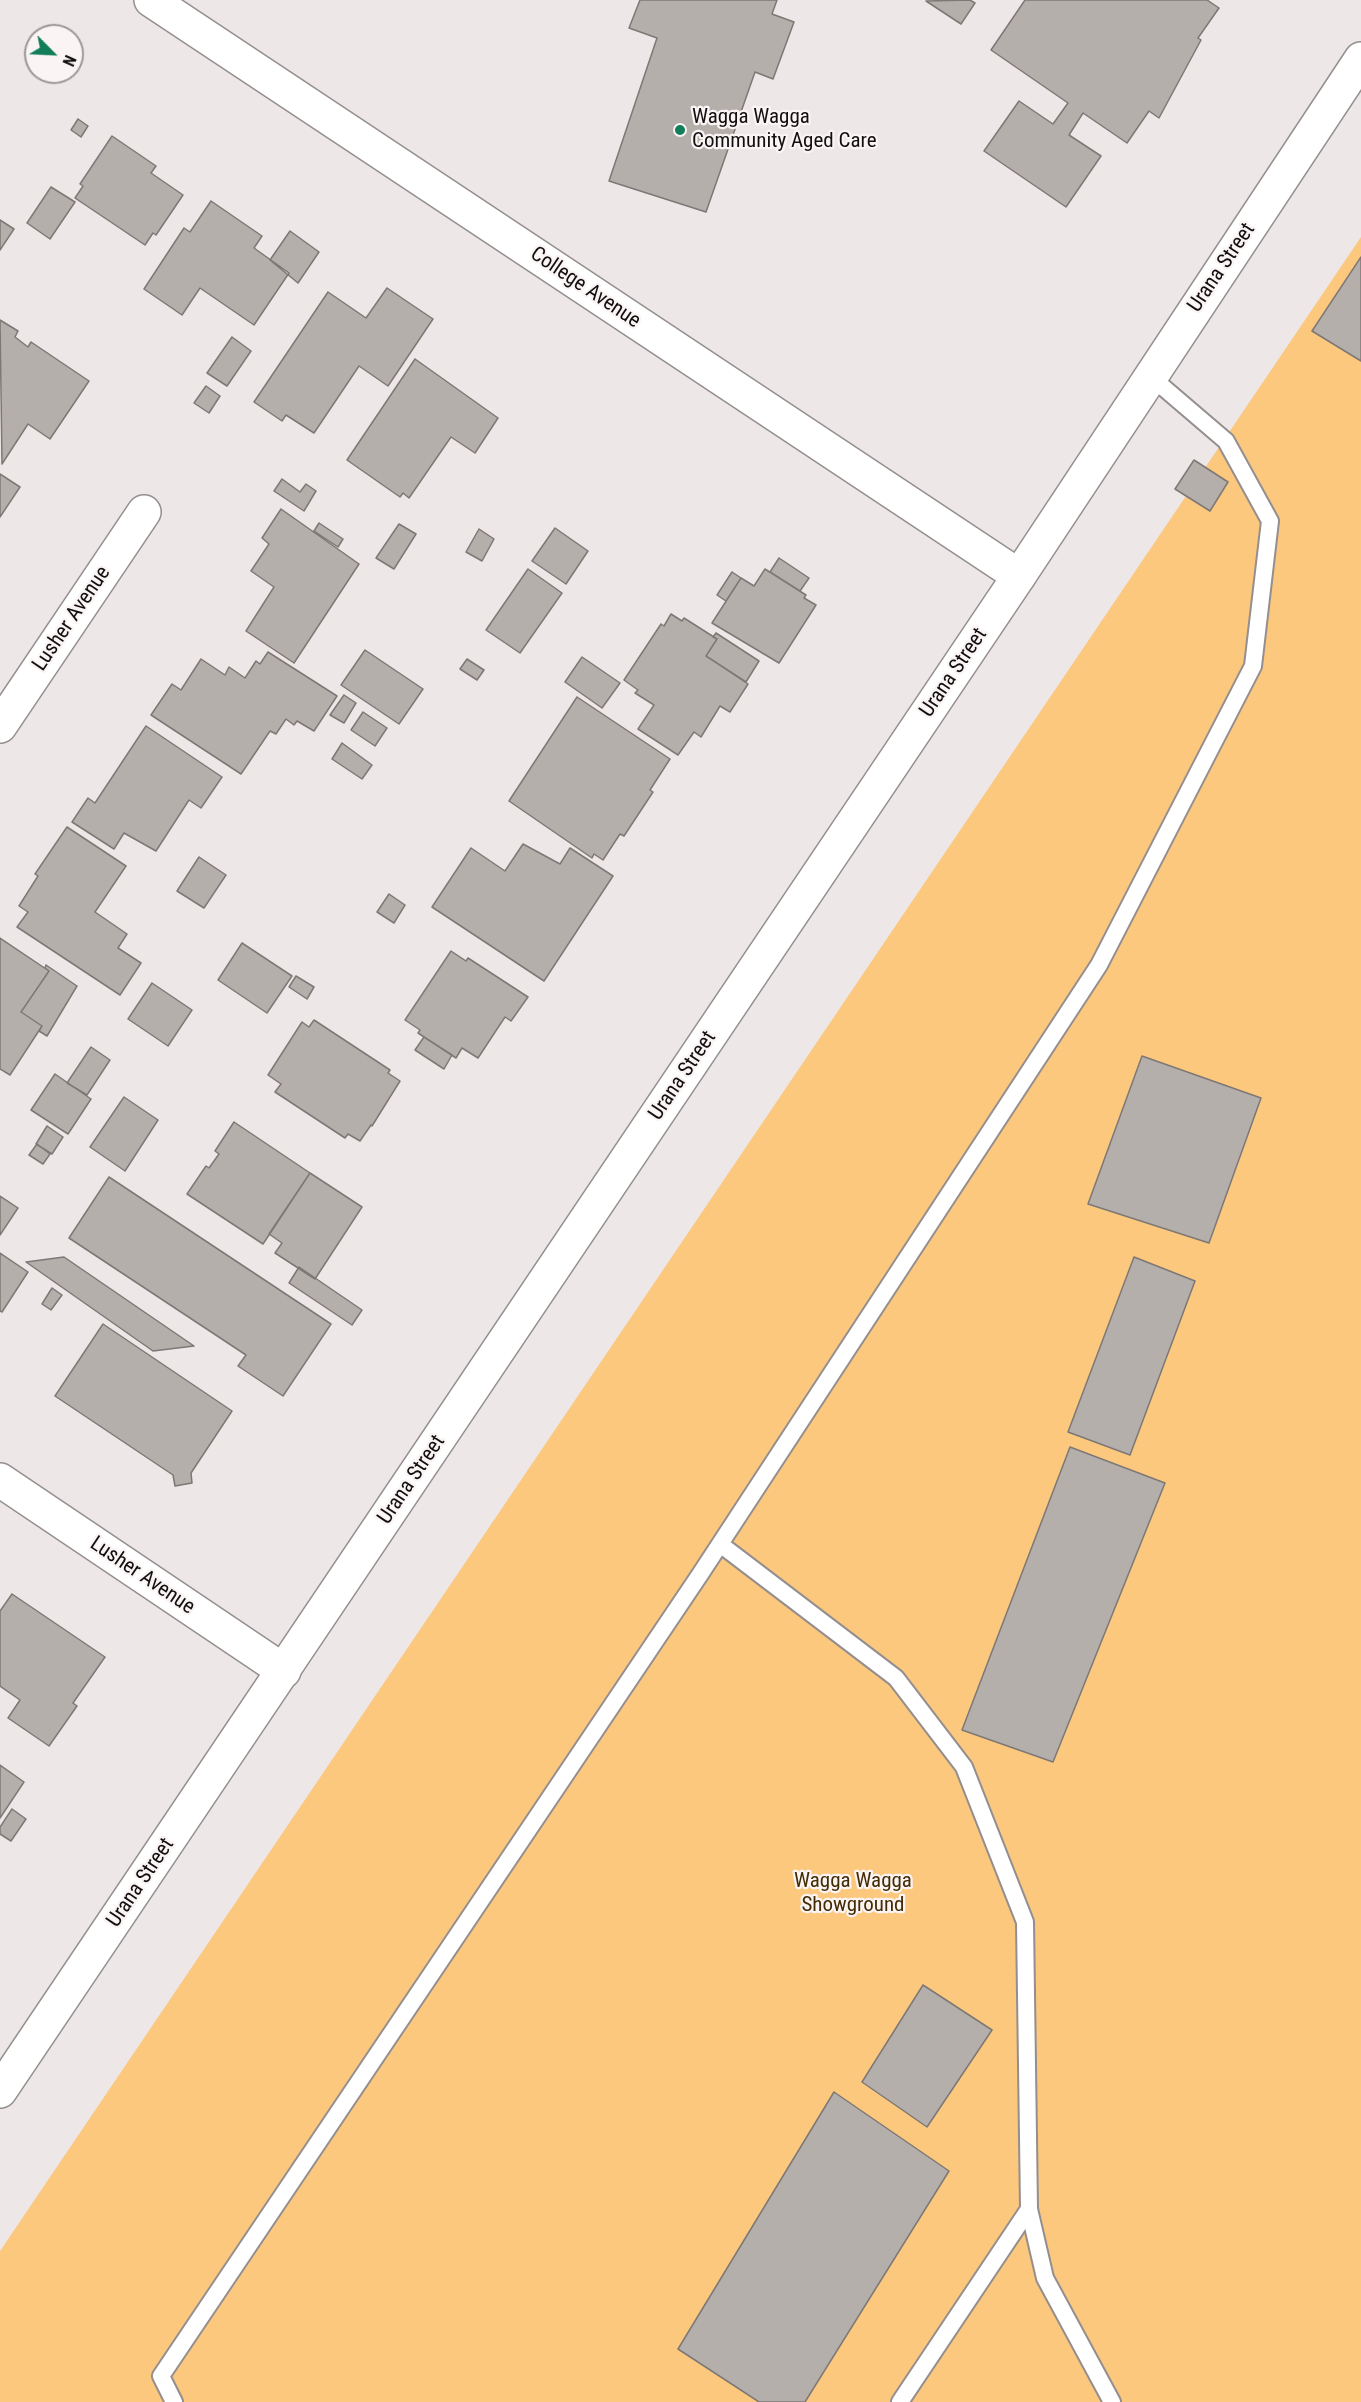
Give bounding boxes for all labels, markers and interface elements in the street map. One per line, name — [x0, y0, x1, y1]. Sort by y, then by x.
north arrow — [24, 24, 84, 84]
text: N — [58, 52, 80, 69]
place label: Wagga Wagga Community Aged Care — [692, 105, 877, 155]
marker: Wagga Wagga Community Aged Care — [673, 123, 687, 137]
street label: Urana Street — [1183, 219, 1261, 317]
street label: College Avenue — [525, 242, 645, 334]
street label: Lusher Avenue — [28, 562, 116, 676]
street label: Urana Street — [915, 624, 993, 722]
street label: Urana Street — [644, 1027, 722, 1125]
street label: Urana Street — [373, 1431, 451, 1529]
street label: Lusher Avenue — [85, 1532, 199, 1620]
street label: Urana Street — [102, 1834, 180, 1932]
park label: Wagga Wagga Showground — [794, 1869, 912, 1919]

